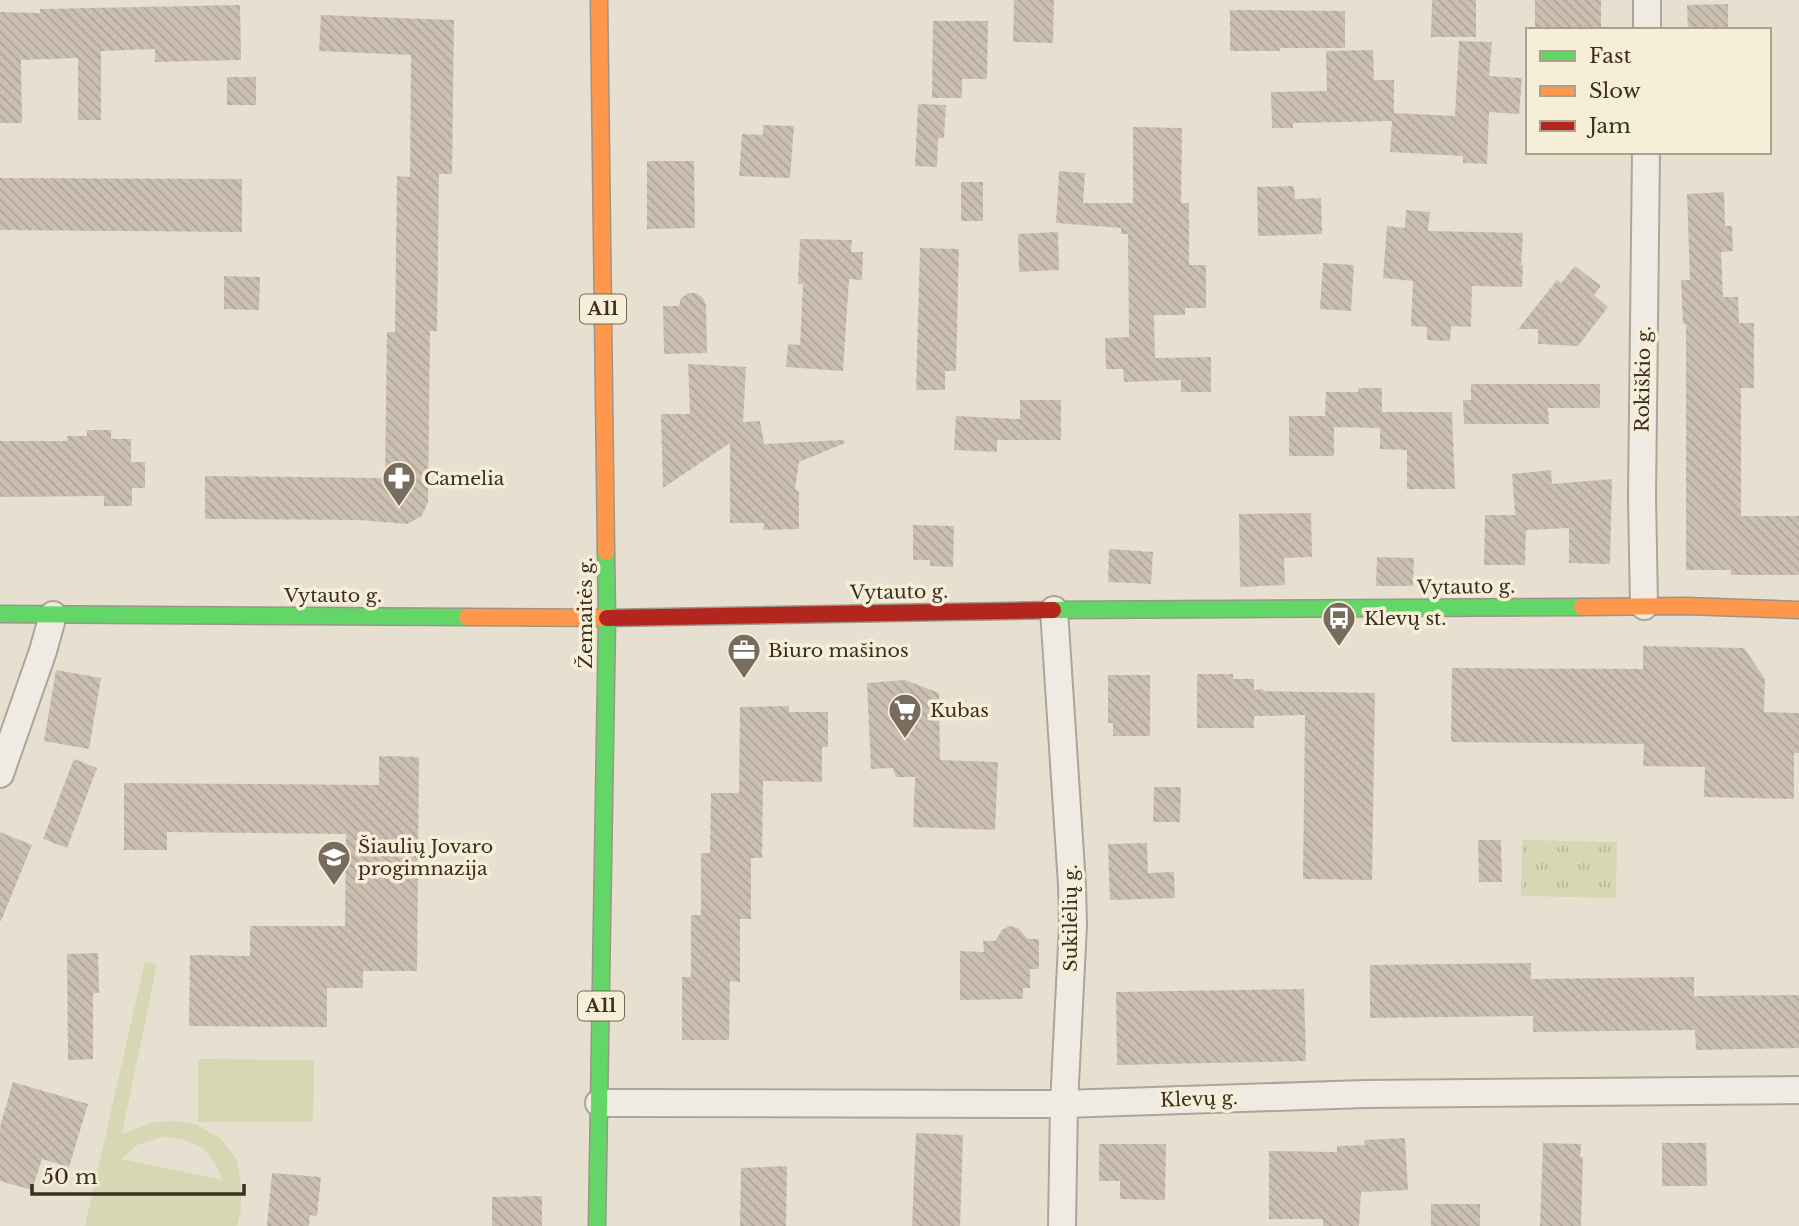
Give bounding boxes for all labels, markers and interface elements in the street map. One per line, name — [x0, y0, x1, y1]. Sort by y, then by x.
legend — [1526, 28, 1771, 154]
text: Fast — [1589, 43, 1631, 69]
text: Slow — [1589, 78, 1641, 104]
text: Jam — [1586, 113, 1631, 139]
road number: A11 — [580, 295, 626, 324]
street label: Rokiškio g. — [1631, 326, 1655, 432]
pharmacy icon: Camelia — [380, 459, 418, 508]
place label: Camelia — [424, 467, 505, 490]
street label: Žemaitės g. — [574, 557, 597, 669]
street label: Vytauto g. — [1416, 575, 1515, 599]
street label: Vytauto g. — [849, 580, 948, 604]
street label: Vytauto g. — [283, 584, 382, 607]
bus stop icon: Klevų st. — [1320, 599, 1358, 648]
place label: Klevų st. — [1364, 607, 1446, 630]
office icon: Biuro mašinos — [725, 631, 763, 680]
place label: Biuro mašinos — [768, 639, 909, 662]
supermarket icon: Kubas — [886, 691, 924, 740]
place label: Kubas — [930, 699, 989, 722]
place label: Šiaulių Jovaro progimnazija — [358, 835, 493, 880]
school or university icon: Šiaulių Jovaro progimnazija — [315, 838, 353, 887]
street label: Sukilėlių g. — [1059, 864, 1082, 972]
road number: A11 — [578, 992, 624, 1021]
street label: Klevų g. — [1160, 1086, 1238, 1112]
scale bar — [32, 1152, 243, 1196]
text: 50 m — [42, 1164, 98, 1190]

